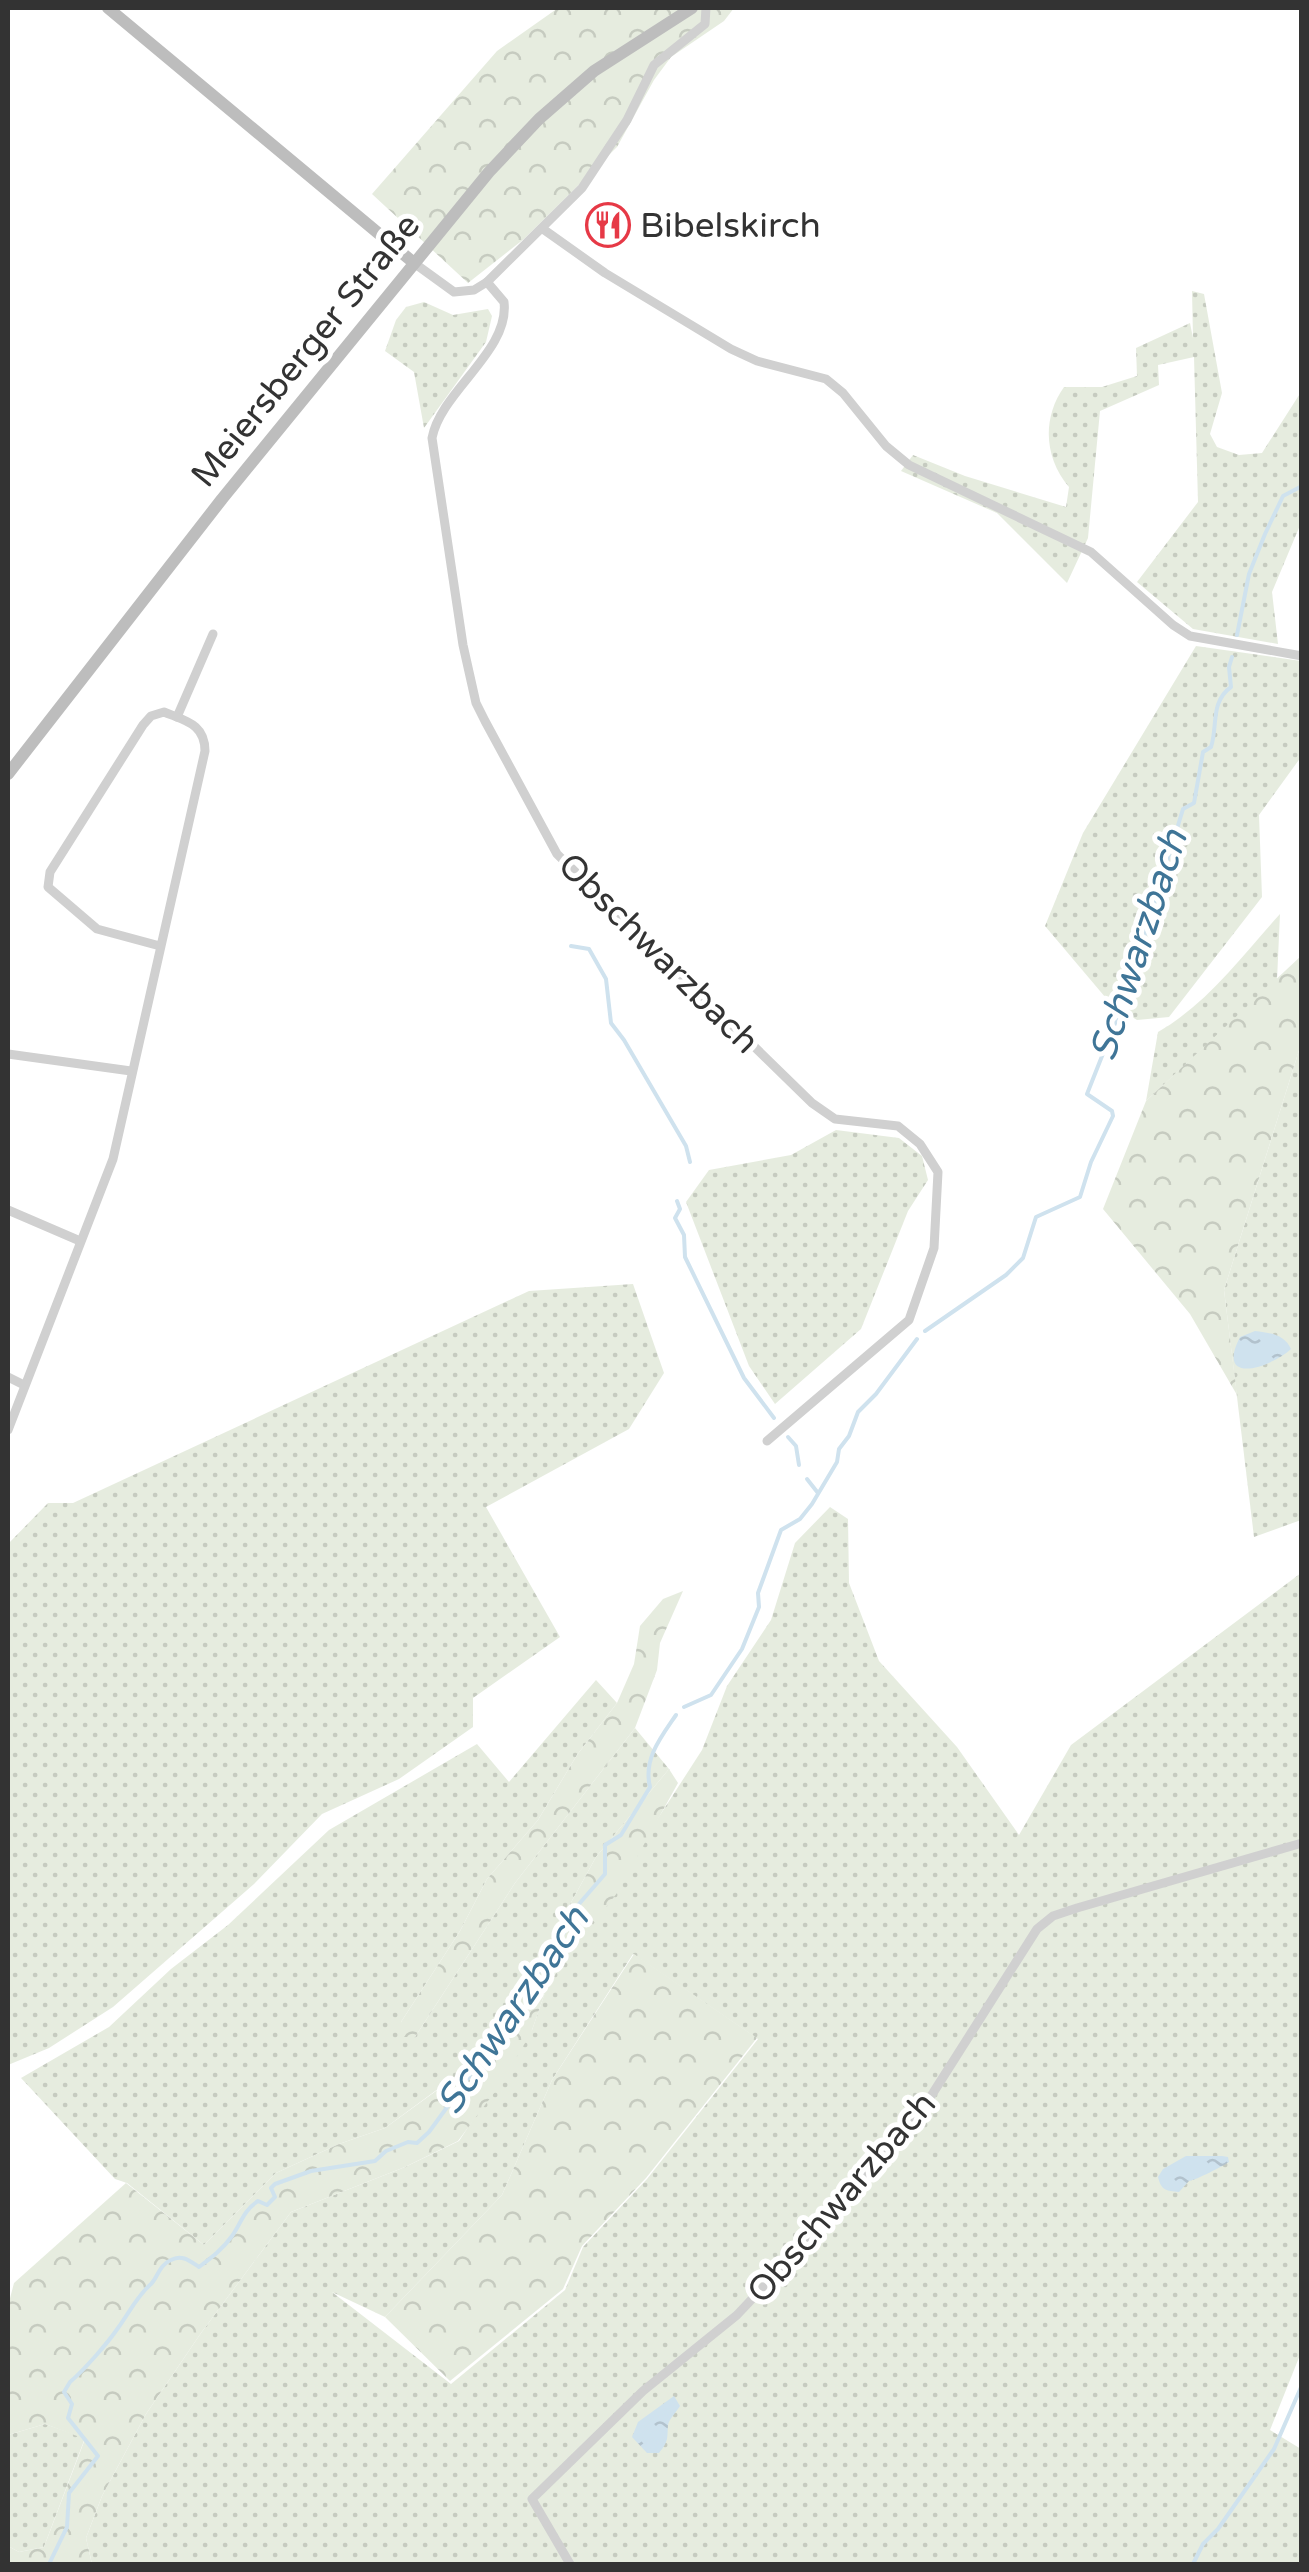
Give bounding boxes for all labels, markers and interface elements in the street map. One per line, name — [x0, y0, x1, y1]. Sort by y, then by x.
restaurant icon: Bibelskirch — [585, 202, 631, 248]
place label: Bibelskirch — [640, 205, 821, 247]
street label: Meiersberger Straße — [183, 206, 429, 496]
water label: Schwarzbach — [1080, 823, 1198, 1066]
street label: Obschwarzbach — [549, 845, 767, 1063]
water label: Schwarzbach — [427, 1898, 599, 2123]
street label: Obschwarzbach — [739, 2083, 945, 2312]

